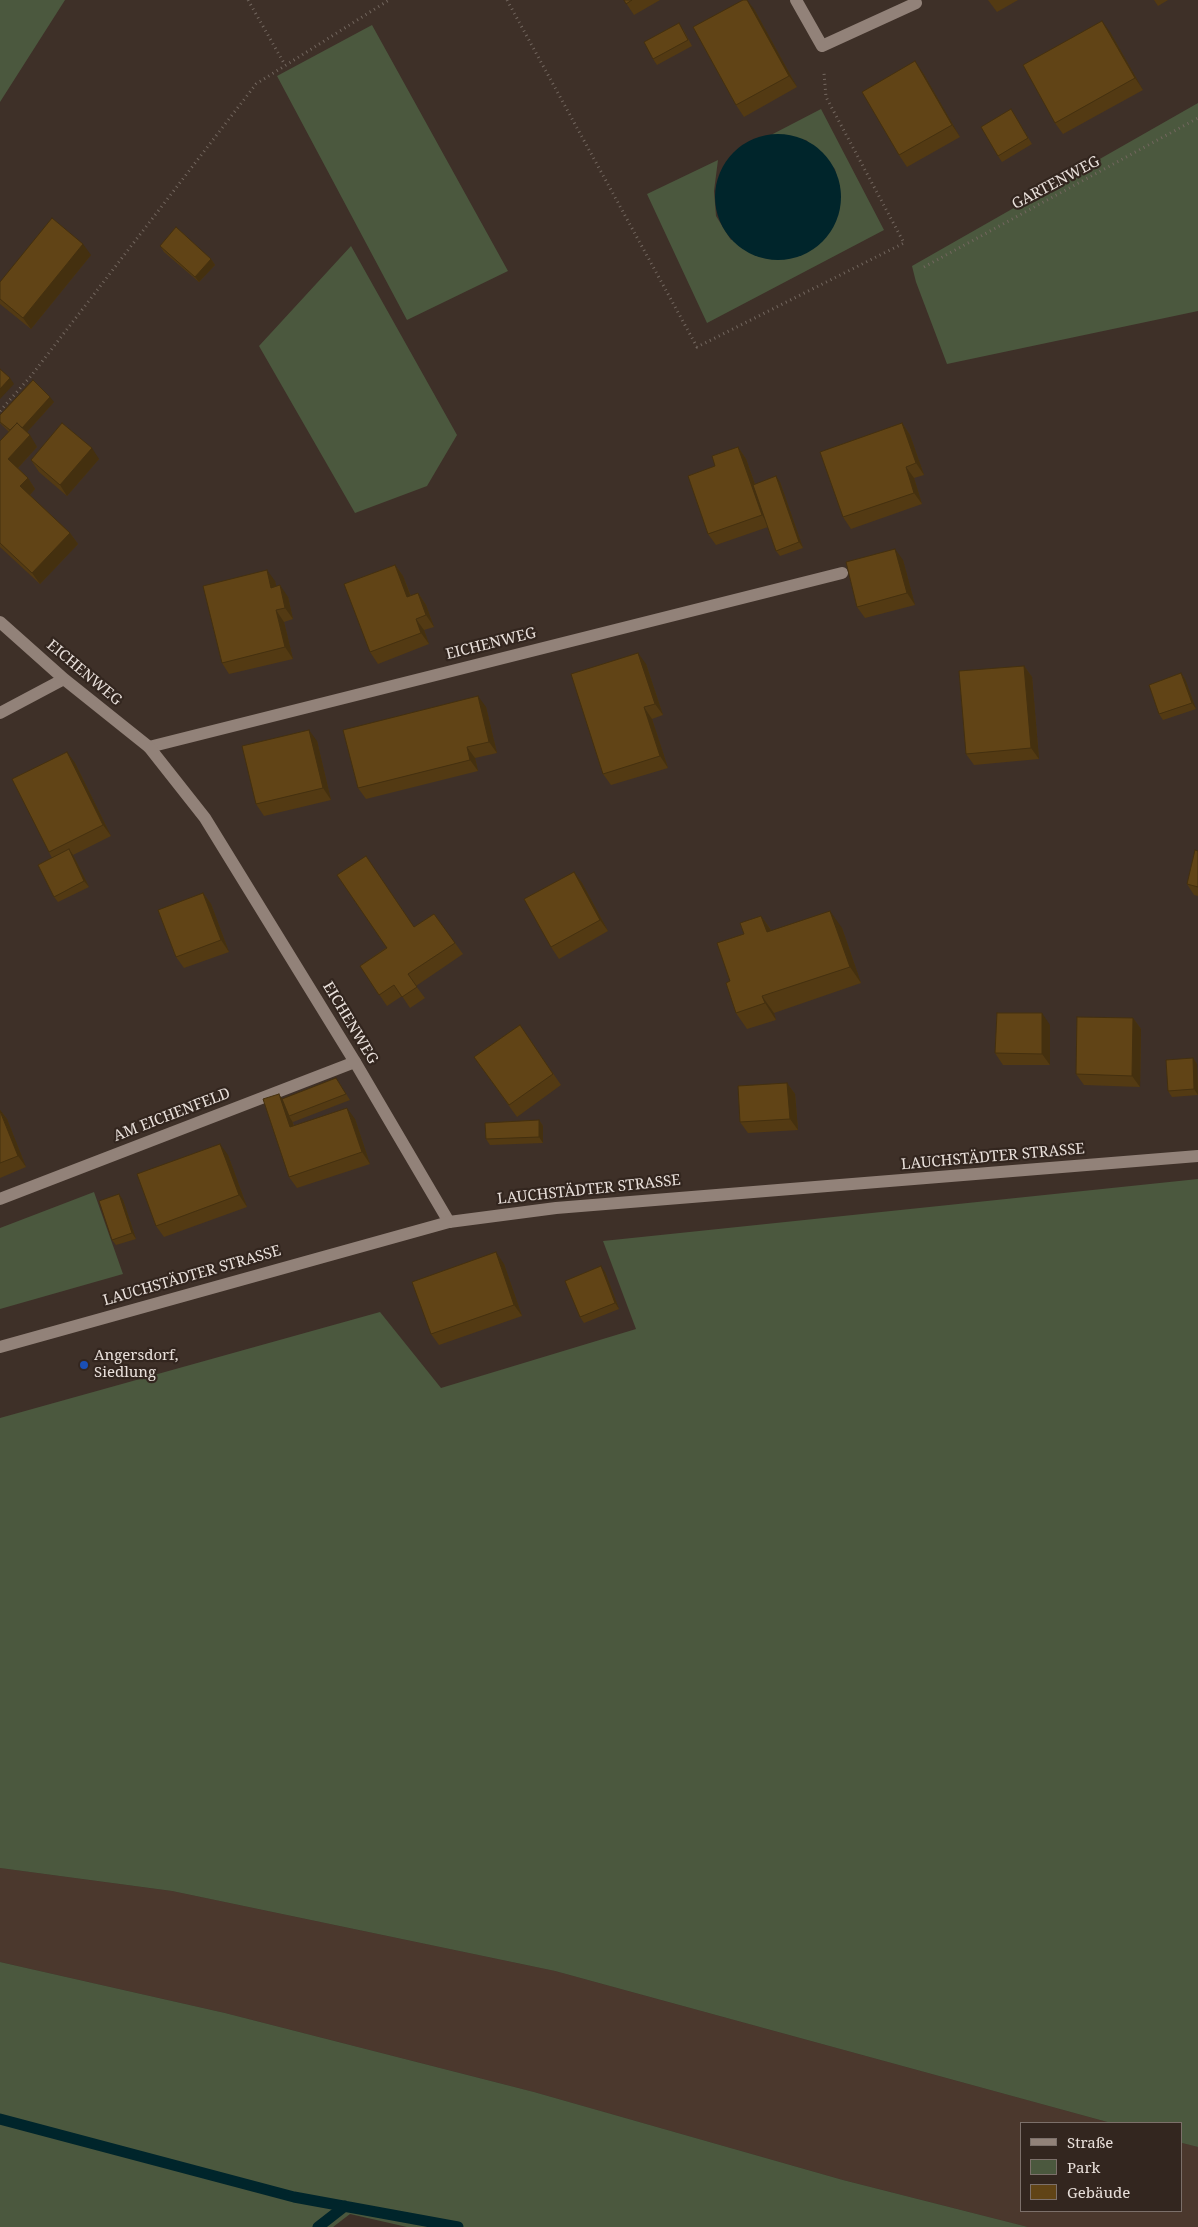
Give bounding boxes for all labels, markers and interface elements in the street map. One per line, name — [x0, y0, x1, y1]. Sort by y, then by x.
street label: GARTENWEG — [1009, 152, 1103, 214]
street label: EICHENWEG — [444, 624, 538, 664]
street label: EICHENWEG — [43, 636, 125, 710]
street label: EICHENWEG — [318, 979, 382, 1067]
street label: AM EICHENFELD — [111, 1084, 233, 1146]
street label: LAUCHSTÄDTER STRASSE — [900, 1140, 1086, 1174]
street label: LAUCHSTÄDTER STRASSE — [496, 1171, 682, 1209]
street label: LAUCHSTÄDTER STRASSE — [101, 1242, 283, 1310]
place label: Angersdorf, Siedlung — [94, 1347, 178, 1382]
marker: Angersdorf, Siedlung — [78, 1359, 90, 1371]
legend — [1020, 2122, 1183, 2212]
text: Straße — [1067, 2132, 1113, 2152]
text: Park — [1067, 2157, 1100, 2177]
text: Gebäude — [1067, 2182, 1130, 2202]

